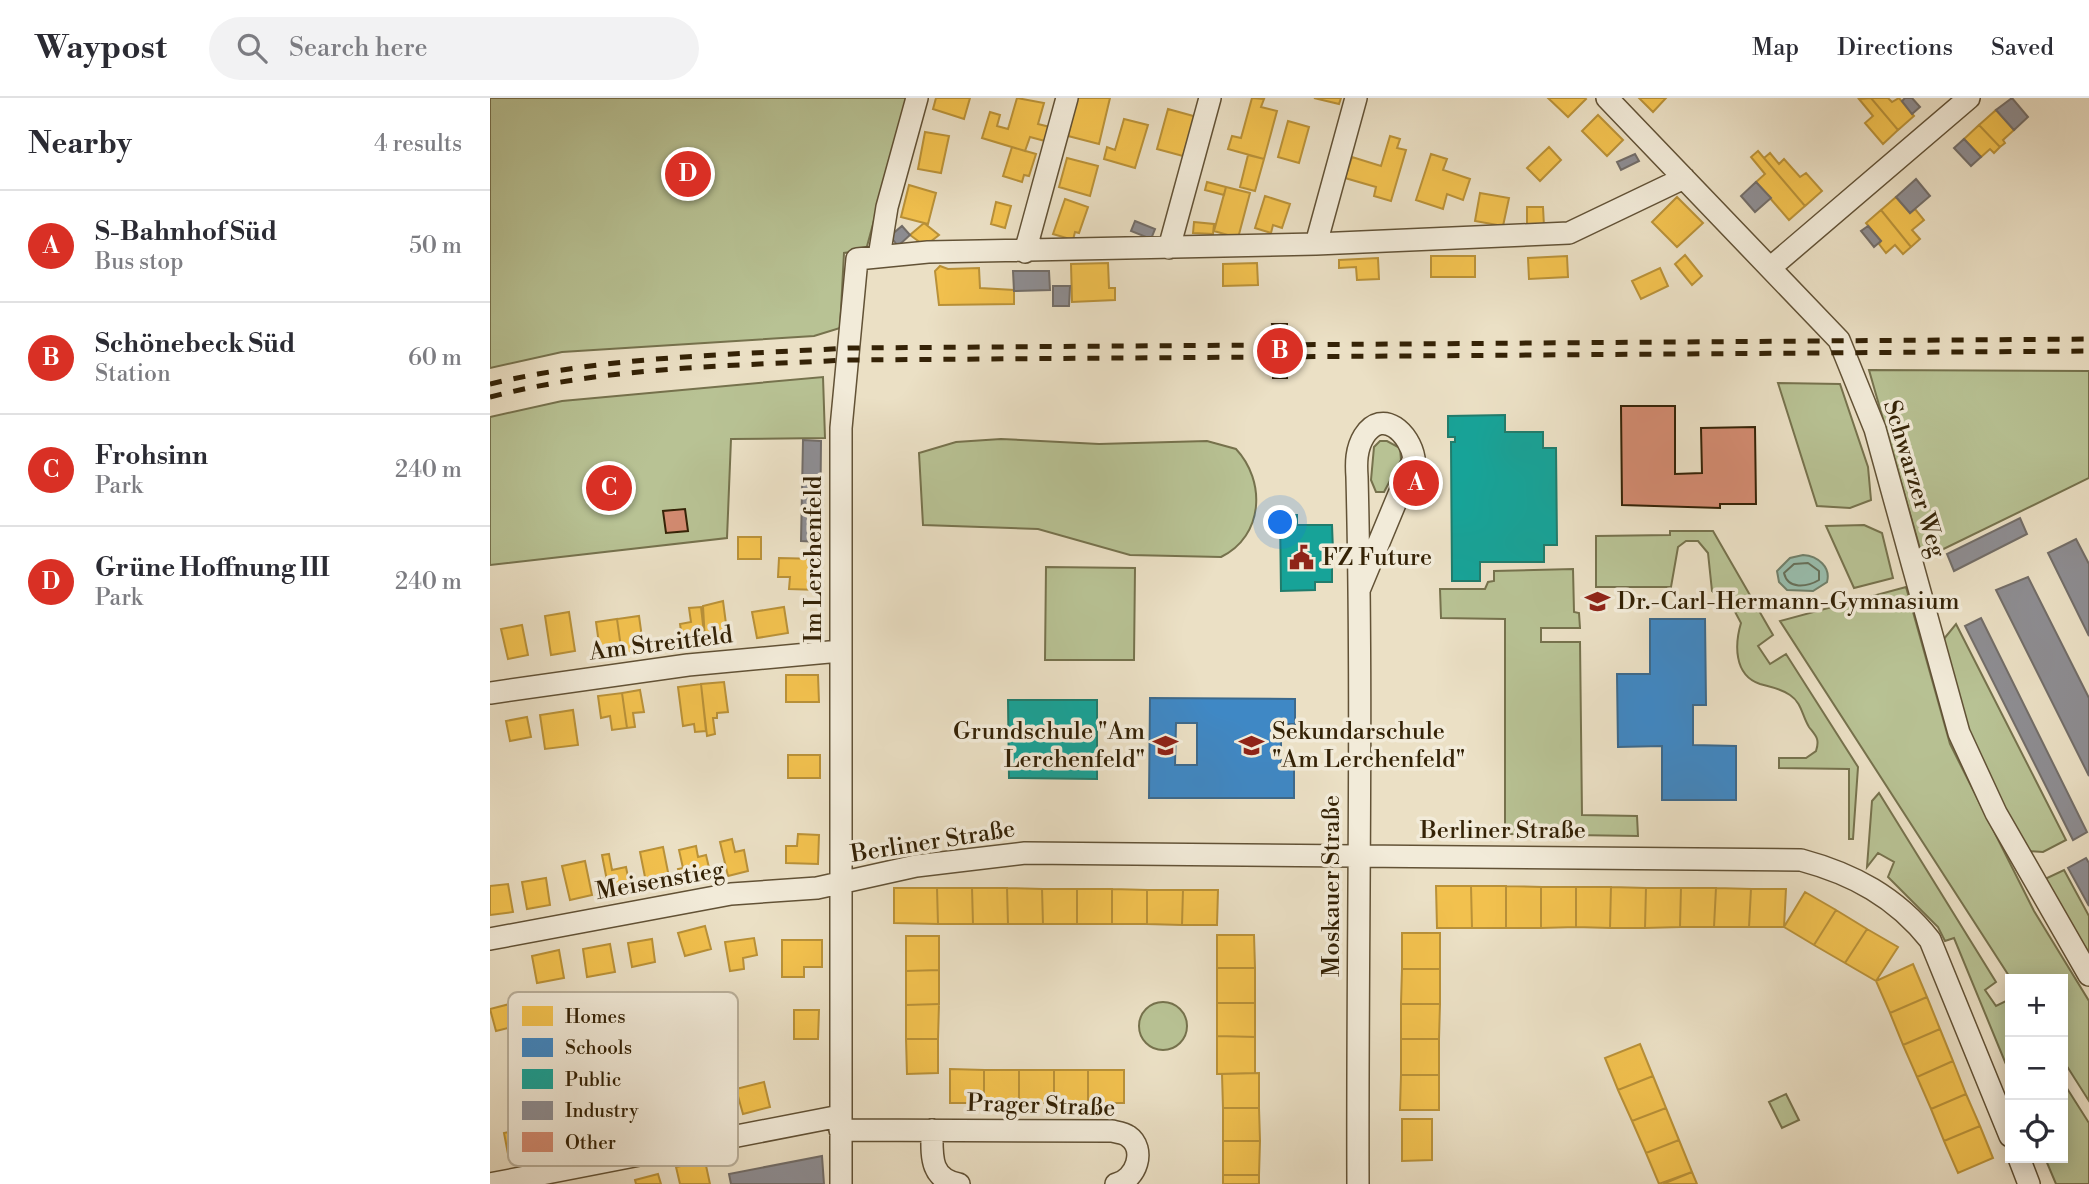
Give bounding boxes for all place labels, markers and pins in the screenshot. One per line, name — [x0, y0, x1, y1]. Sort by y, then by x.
pin: D — [665, 148, 711, 200]
pin: B — [1257, 325, 1303, 377]
pin: A — [1393, 457, 1439, 509]
pin: C — [586, 462, 632, 514]
place label: FZ Future — [1322, 543, 1432, 573]
public building icon: FZ Future — [1288, 544, 1316, 572]
place label: Dr.-Carl-Hermann-Gymnasium — [1617, 587, 1960, 617]
school or university icon: Dr.-Carl-Hermann-Gymnasium — [1583, 588, 1611, 616]
place label: Grundschule "Am Lerchenfeld" — [953, 717, 1145, 775]
place label: Sekundarschule "Am Lerchenfeld" — [1272, 717, 1465, 775]
school or university icon: Grundschule "Am Lerchenfeld" — [1151, 732, 1179, 760]
school or university icon: Sekundarschule "Am Lerchenfeld" — [1238, 732, 1266, 760]

